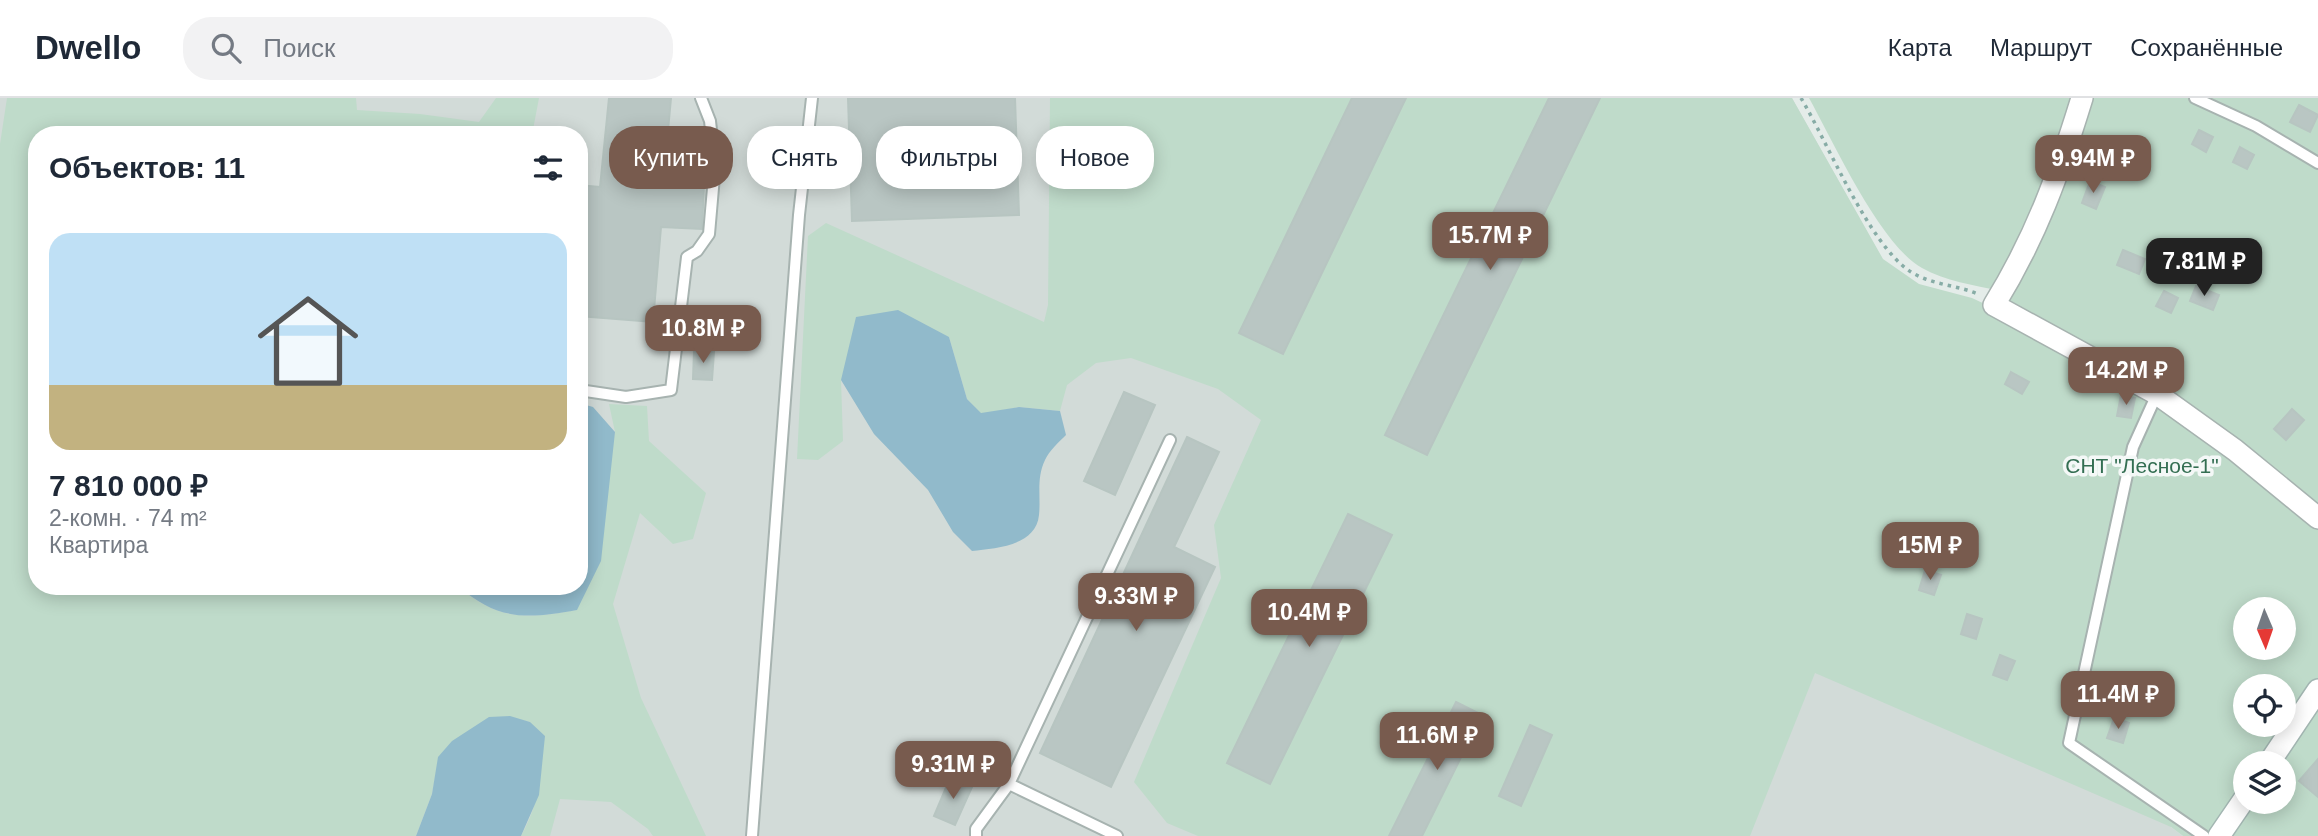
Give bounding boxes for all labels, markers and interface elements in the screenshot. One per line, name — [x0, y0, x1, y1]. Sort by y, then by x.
search box — [183, 17, 673, 80]
text: Dwello — [35, 29, 141, 66]
icon: search — [207, 29, 245, 67]
text: Поиск — [263, 33, 335, 63]
text: Карта — [1888, 34, 1952, 61]
text: Маршрут — [1990, 34, 2092, 61]
text: Сохранённые — [2130, 34, 2283, 61]
chip: Купить — [609, 126, 733, 189]
chip: Снять — [747, 126, 862, 189]
chip: Фильтры — [876, 126, 1022, 189]
chip: Новое — [1036, 126, 1154, 189]
pin: 9.94M ₽ — [2028, 136, 2158, 195]
text: 9.94M ₽ — [2051, 145, 2135, 171]
icon: filters — [529, 149, 567, 187]
text: Объектов: 11 — [49, 151, 245, 184]
pin: 15.7M ₽ — [1425, 212, 1555, 272]
text: 15.7M ₽ — [1448, 222, 1532, 248]
pin: 7.81M ₽ — [2139, 238, 2269, 298]
text: 7.81M ₽ — [2162, 248, 2246, 274]
icon: home — [245, 278, 371, 404]
pin: 10.8M ₽ — [638, 306, 768, 365]
text: 10.8M ₽ — [661, 315, 745, 341]
pin: 14.2M ₽ — [2061, 348, 2191, 407]
text: 14.2M ₽ — [2084, 357, 2168, 383]
park label: СНТ "Лесное-1" — [2065, 454, 2219, 477]
text: 7 810 000 ₽ — [49, 469, 208, 502]
text: 2-комн. · 74 m² — [49, 505, 207, 531]
pin: 15M ₽ — [1881, 522, 1979, 582]
text: Квартира — [49, 532, 148, 558]
text: 15M ₽ — [1898, 532, 1962, 558]
pin: 9.33M ₽ — [1071, 574, 1201, 633]
text: 9.33M ₽ — [1094, 583, 1178, 609]
pin: 10.4M ₽ — [1244, 589, 1374, 649]
north arrow — [2233, 597, 2296, 660]
map controls — [2233, 597, 2296, 814]
text: 10.4M ₽ — [1267, 599, 1351, 625]
pin: 11.4M ₽ — [2053, 672, 2183, 731]
button: locate — [2233, 674, 2296, 737]
text: 11.4M ₽ — [2077, 681, 2159, 707]
pin: 11.6M ₽ — [1372, 712, 1502, 772]
text: 11.6M ₽ — [1396, 722, 1478, 748]
pin: 9.31M ₽ — [888, 742, 1018, 801]
text: 9.31M ₽ — [911, 751, 995, 777]
button: layers — [2233, 751, 2296, 814]

